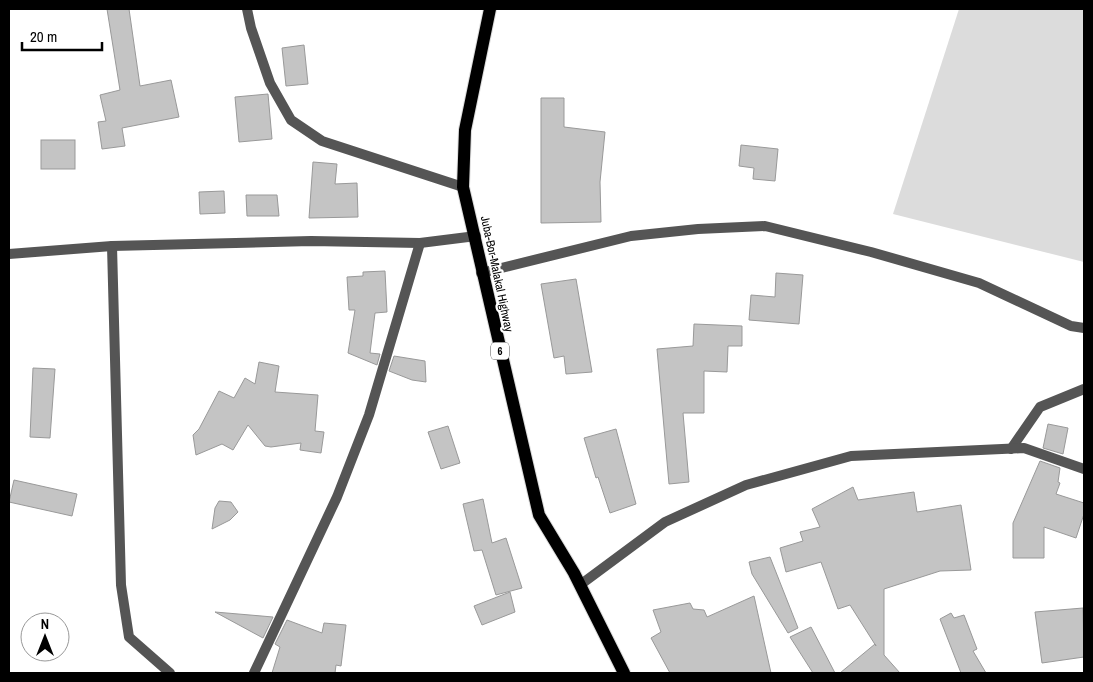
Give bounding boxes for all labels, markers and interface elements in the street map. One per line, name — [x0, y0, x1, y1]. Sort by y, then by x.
scale bar — [22, 20, 102, 52]
text: 20 m — [30, 26, 57, 47]
street label: Juba-Bor-Malakal Highway — [477, 215, 517, 334]
road number: 6 — [491, 342, 509, 360]
north arrow — [20, 612, 70, 662]
text: N — [41, 615, 49, 633]

